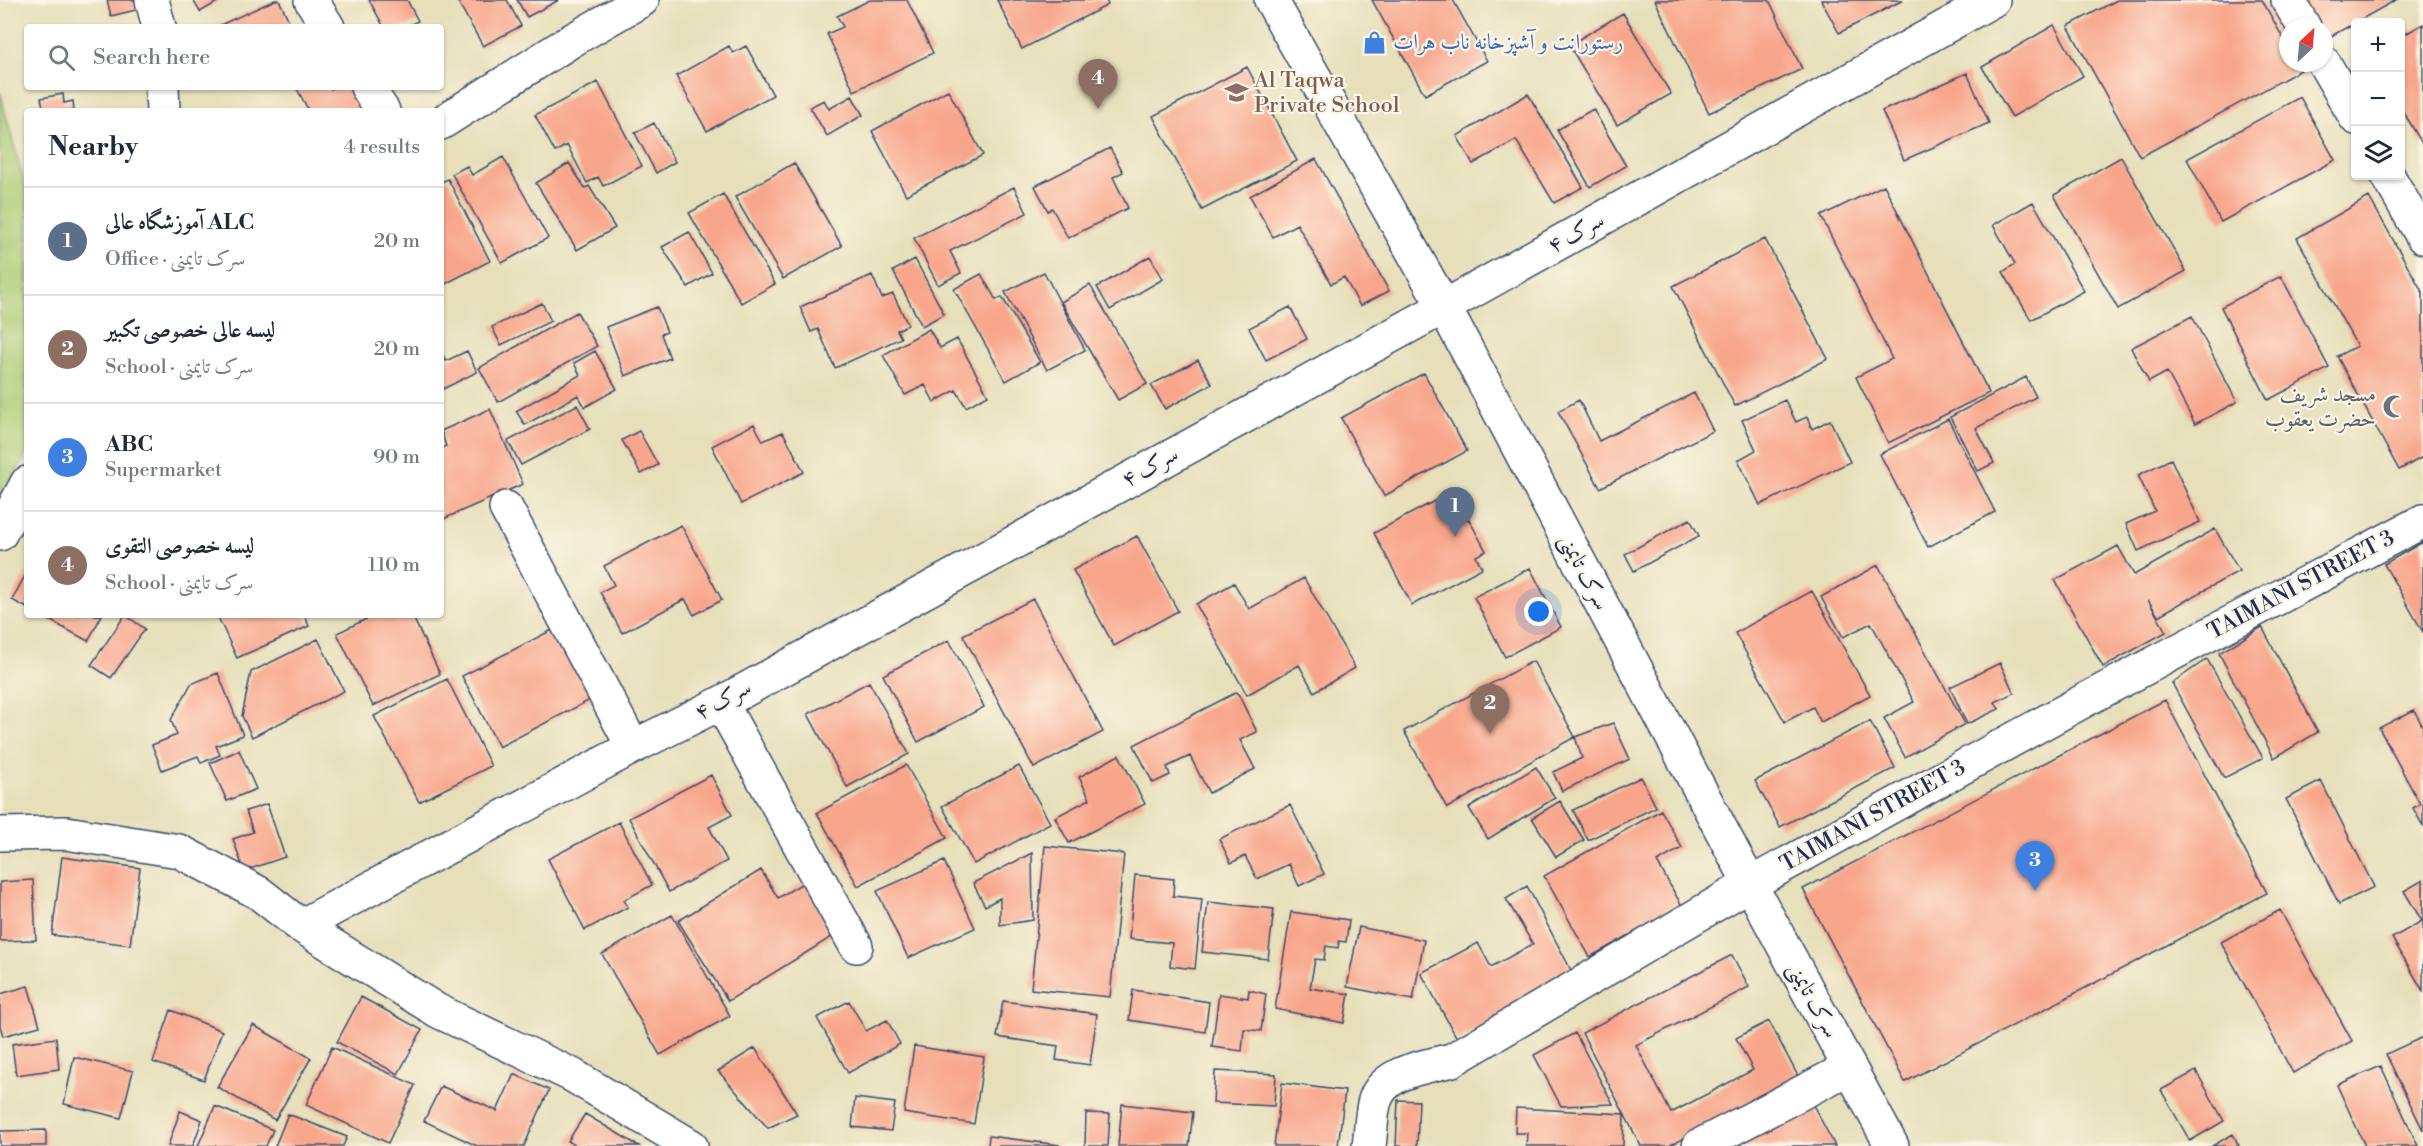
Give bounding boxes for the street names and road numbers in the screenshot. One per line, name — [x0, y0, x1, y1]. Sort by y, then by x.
street label: سرک ۴ — [1543, 207, 1609, 259]
street label: سرک ۴ — [1117, 441, 1183, 493]
street label: TAIMANI STREET 3 — [2203, 524, 2399, 646]
street label: سرک تایمنی — [1552, 529, 1615, 615]
street label: سرک ۴ — [690, 674, 756, 726]
street label: TAIMANI STREET 3 — [1776, 754, 1970, 878]
street label: سرک تایمنی — [1780, 957, 1845, 1043]

